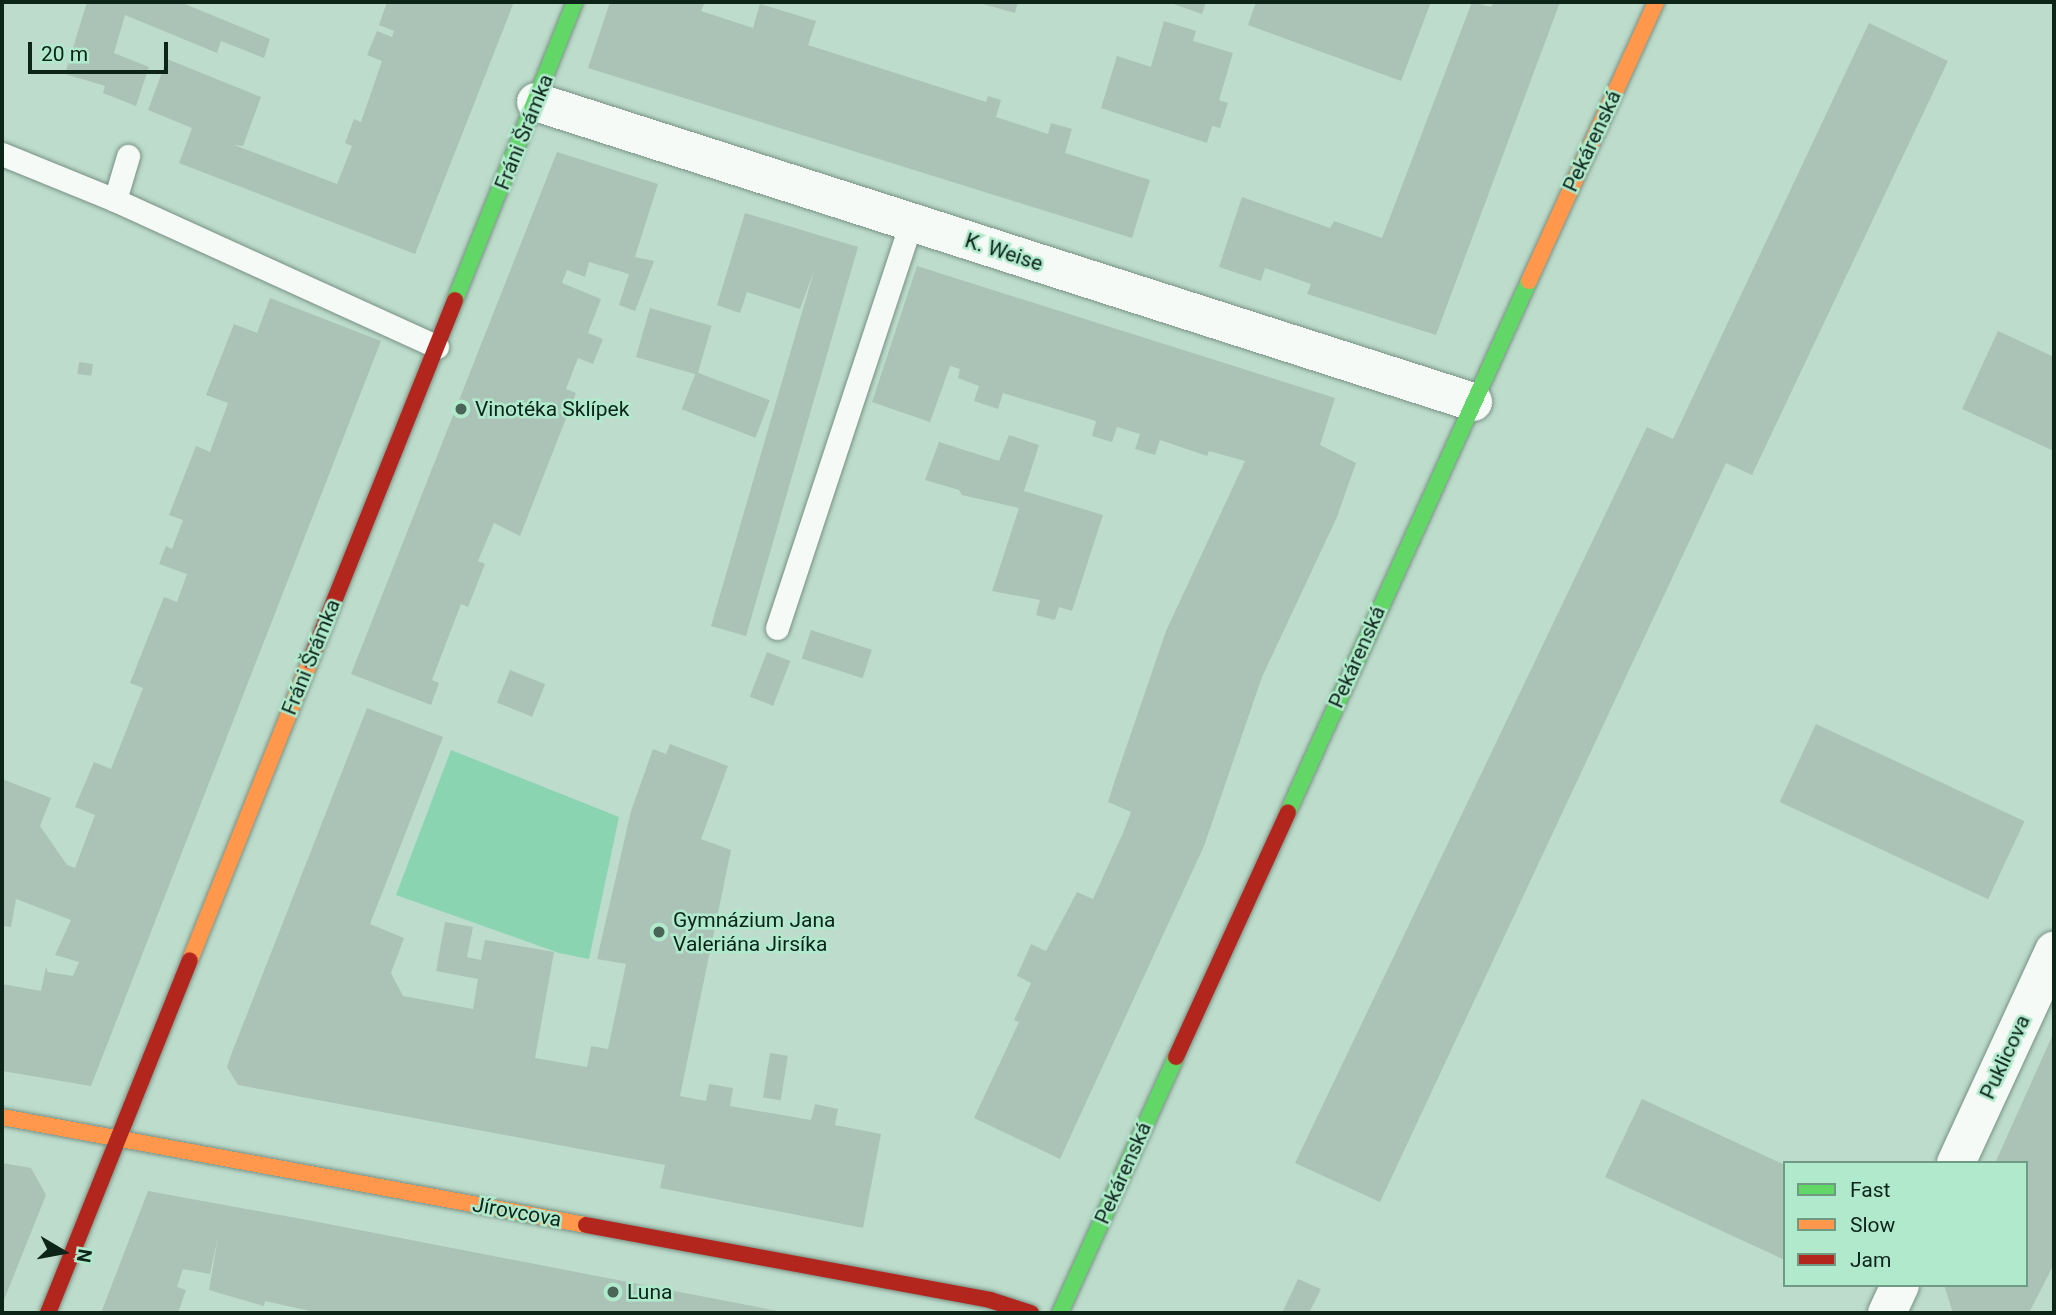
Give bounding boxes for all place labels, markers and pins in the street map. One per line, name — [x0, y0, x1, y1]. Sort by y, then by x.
place label: Vinotéka Sklípek — [475, 396, 629, 422]
marker: Vinotéka Sklípek — [453, 401, 469, 417]
place label: Gymnázium Jana Valeriána Jirsíka — [673, 907, 835, 957]
marker: Gymnázium Jana Valeriána Jirsíka — [651, 924, 667, 940]
place label: Luna — [627, 1279, 672, 1305]
marker: Luna — [605, 1284, 621, 1300]

